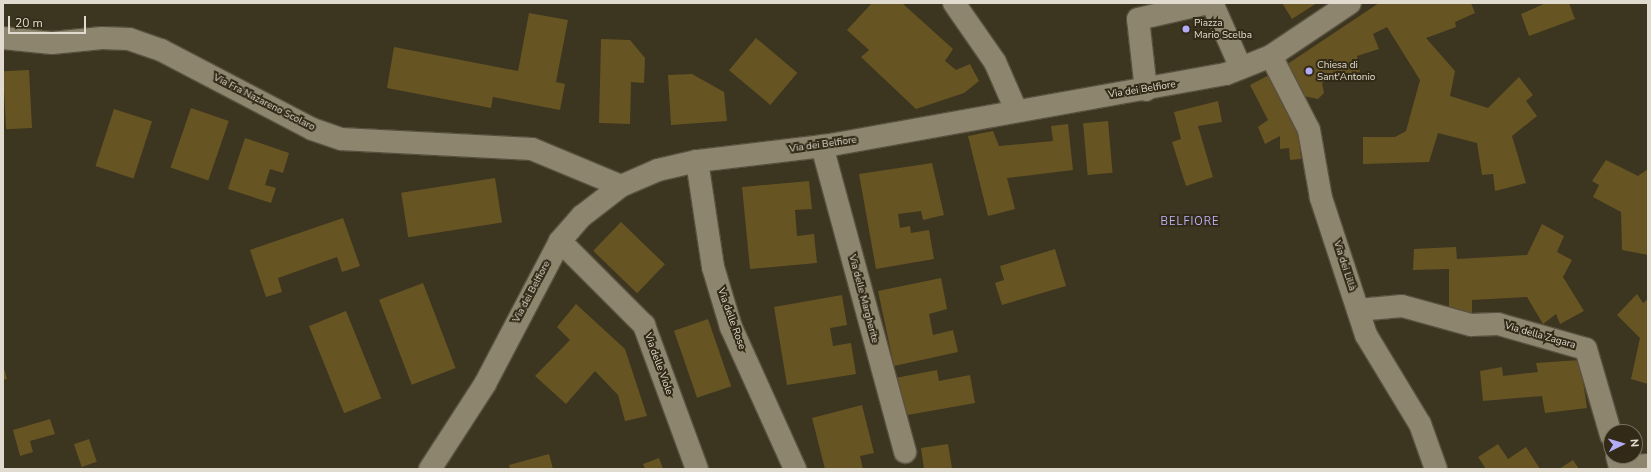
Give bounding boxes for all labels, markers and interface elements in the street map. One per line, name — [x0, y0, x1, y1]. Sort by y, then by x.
scale bar — [10, 8, 88, 34]
text: 20 m — [15, 15, 43, 31]
place label: Piazza Mario Scelba — [1194, 17, 1252, 40]
marker: Piazza Mario Scelba — [1181, 24, 1191, 34]
place label: Chiesa di Sant'Antonio — [1317, 59, 1375, 82]
marker: Chiesa di Sant'Antonio — [1304, 66, 1314, 76]
street label: Via Fra Nazareno Scolaro — [211, 72, 317, 134]
street label: Via dei Belfiore — [1107, 79, 1177, 101]
street label: Via dei Belfiore — [788, 134, 858, 156]
district label: BELFIORE — [1161, 215, 1219, 229]
street label: Via dei Lillà — [1330, 239, 1358, 293]
street label: Via delle Margherite — [845, 254, 881, 344]
street label: Via dei Belfiore — [511, 259, 553, 325]
street label: Via delle Rose — [714, 287, 748, 351]
street label: Via della Zagara — [1503, 320, 1577, 352]
street label: Via delle Viole — [641, 331, 675, 397]
north arrow — [1603, 424, 1643, 464]
text: N — [1627, 438, 1642, 448]

